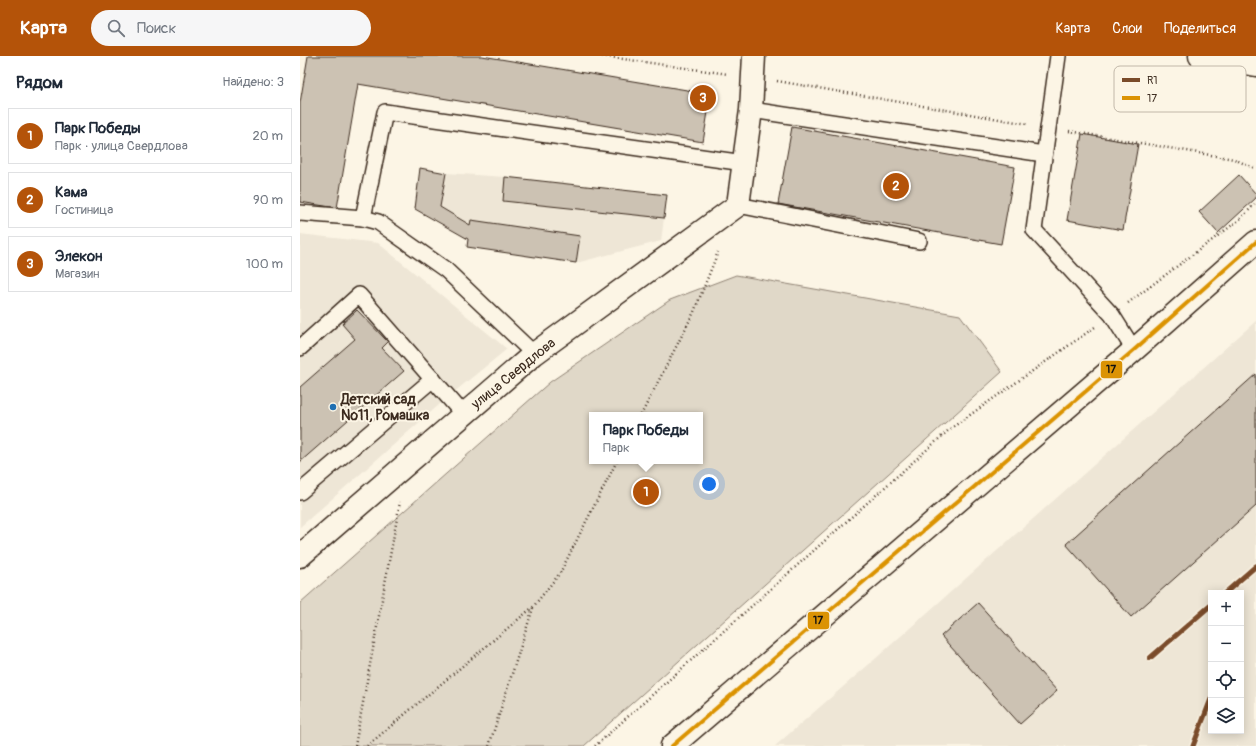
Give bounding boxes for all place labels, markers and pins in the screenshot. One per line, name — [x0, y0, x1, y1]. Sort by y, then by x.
pin: 3 — [690, 83, 716, 113]
pin: 2 — [883, 171, 909, 201]
place label: Детский сад №11, Ромашка — [340, 391, 430, 424]
marker: Детский сад №11, Ромашка — [328, 402, 338, 412]
pin: 1 — [633, 477, 659, 507]

